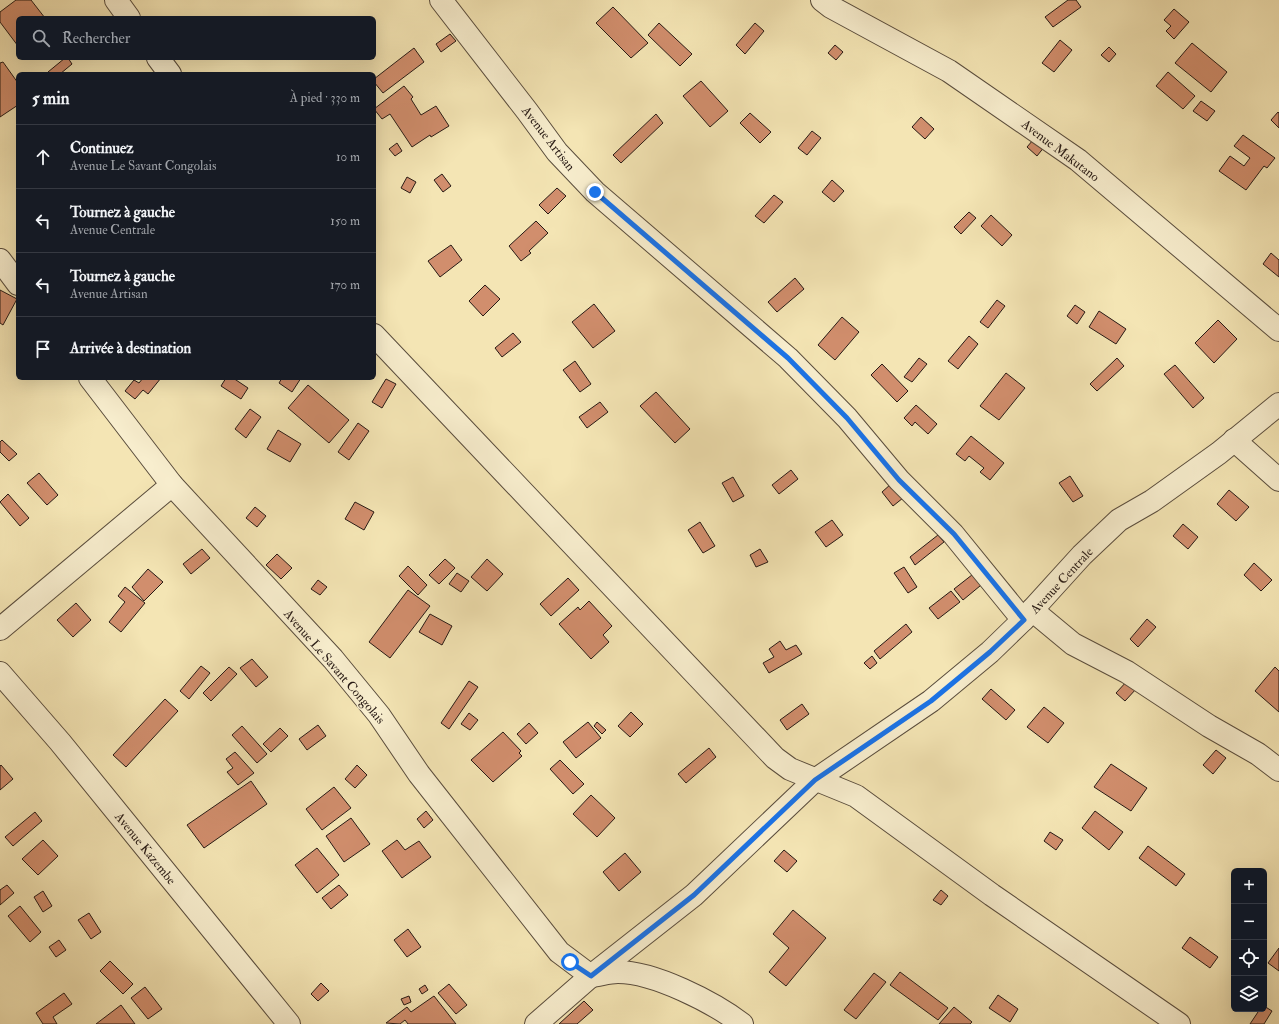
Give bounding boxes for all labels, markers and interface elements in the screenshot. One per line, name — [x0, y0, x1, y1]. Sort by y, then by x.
search box — [16, 16, 376, 60]
icon: search — [30, 27, 52, 49]
text: Rechercher — [62, 29, 130, 48]
text: 5 min — [32, 88, 70, 109]
text: À pied · 330 m — [290, 90, 360, 106]
street label: Avenue Artisan — [517, 102, 579, 174]
street label: Avenue Makutano — [1017, 116, 1103, 185]
text: Continuez — [70, 139, 134, 158]
icon: ahead — [32, 146, 54, 168]
text: 10 m — [336, 149, 360, 165]
text: Avenue Le Savant Congolais — [70, 158, 216, 174]
route end — [586, 183, 604, 201]
text: Tournez à gauche — [70, 203, 175, 222]
icon: left — [32, 210, 54, 232]
text: 150 m — [330, 213, 360, 229]
text: Avenue Centrale — [70, 222, 155, 238]
text: Tournez à gauche — [70, 267, 175, 286]
icon: left — [32, 274, 54, 296]
text: 170 m — [330, 277, 360, 293]
text: Avenue Artisan — [70, 286, 148, 302]
icon: arrive — [32, 338, 54, 360]
text: Arrivée à destination — [70, 339, 191, 358]
street label: Avenue Centrale — [1026, 544, 1097, 618]
street label: Avenue Le Savant Congolais — [280, 605, 389, 728]
street label: Avenue Kazembe — [111, 808, 180, 888]
map controls — [1231, 868, 1267, 1012]
button: + — [1231, 868, 1267, 904]
button: − — [1231, 904, 1267, 940]
button: locate — [1231, 940, 1267, 976]
route start — [561, 953, 579, 971]
button: layers — [1231, 976, 1267, 1012]

